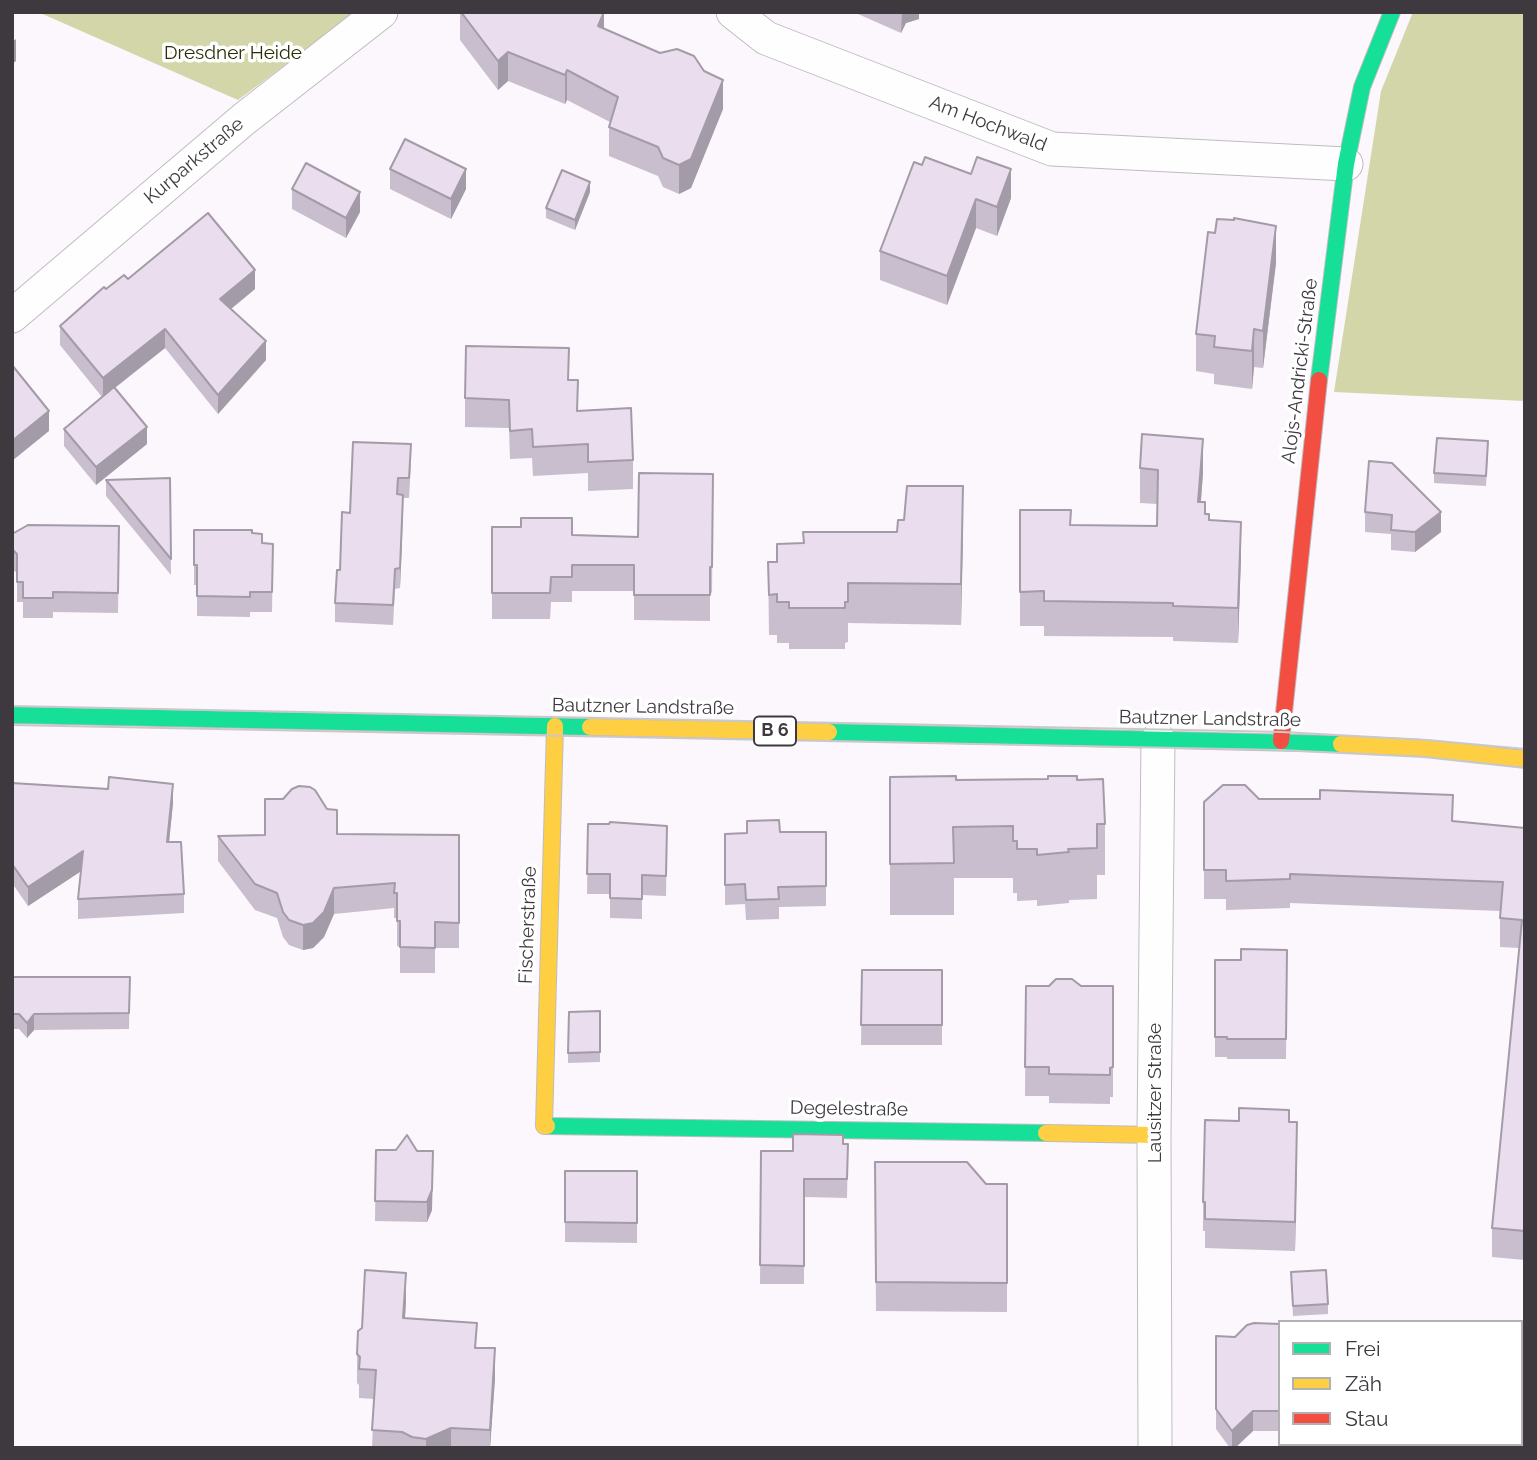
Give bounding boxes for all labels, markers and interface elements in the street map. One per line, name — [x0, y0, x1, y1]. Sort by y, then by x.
park label: Dresdner Heide — [164, 42, 302, 64]
street label: Am Hochwald — [926, 91, 1050, 157]
street label: Kurparkstraße — [140, 113, 248, 209]
street label: Alojs-Andricki-Straße — [1277, 277, 1323, 465]
street label: Bautzner Landstraße — [552, 694, 734, 720]
street label: Bautzner Landstraße — [1119, 706, 1301, 732]
road number: B 6 — [754, 716, 796, 746]
street label: Fischerstraße — [515, 866, 541, 984]
street label: Lausitzer Straße — [1144, 1023, 1166, 1163]
street label: Degelestraße — [790, 1097, 908, 1121]
legend — [1278, 1320, 1523, 1446]
text: Frei — [1345, 1336, 1381, 1361]
text: Zäh — [1345, 1371, 1382, 1396]
text: Stau — [1345, 1406, 1389, 1431]

